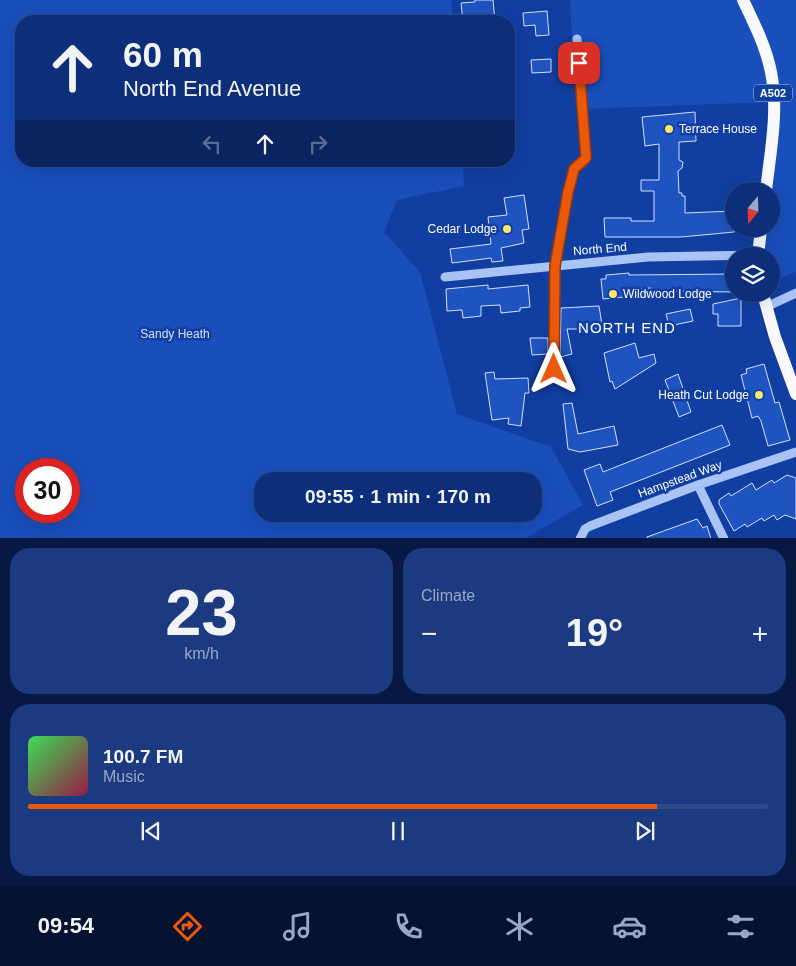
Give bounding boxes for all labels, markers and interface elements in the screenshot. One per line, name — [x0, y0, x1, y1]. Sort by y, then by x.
icon: ahead — [40, 35, 105, 100]
text: 60 m — [123, 35, 203, 74]
pin — [558, 42, 600, 84]
icon: arrive — [565, 49, 593, 77]
text: North End Avenue — [123, 76, 301, 101]
road number: A502 — [754, 85, 792, 102]
place label: Terrace House — [679, 122, 757, 136]
marker: Terrace House — [663, 123, 675, 135]
icon: left — [198, 130, 226, 158]
icon: ahead — [251, 130, 279, 158]
icon: right — [304, 130, 332, 158]
north arrow — [725, 182, 780, 238]
map controls — [725, 182, 780, 302]
place label: Cedar Lodge — [428, 222, 497, 236]
marker: Cedar Lodge — [501, 223, 513, 235]
street label: North End — [572, 240, 628, 258]
button: layers — [725, 247, 780, 302]
place label: Wildwood Lodge — [623, 287, 712, 301]
marker: Wildwood Lodge — [607, 288, 619, 300]
district label: NORTH END — [578, 319, 676, 336]
park label: Sandy Heath — [140, 327, 210, 341]
position arrow — [527, 342, 579, 394]
place label: Heath Cut Lodge — [658, 388, 749, 402]
marker: Heath Cut Lodge — [753, 389, 765, 401]
street label: Hampstead Way — [636, 457, 724, 501]
speed limit sign: 30 — [15, 458, 80, 523]
text: 09:55 · 1 min · 170 m — [305, 486, 491, 507]
text: 23 — [165, 576, 238, 649]
text: Climate — [421, 587, 475, 604]
text: 19° — [566, 612, 623, 654]
text: − — [421, 618, 437, 649]
text: + — [752, 618, 768, 649]
text: km/h — [184, 645, 219, 662]
text: 100.7 FM — [103, 746, 183, 767]
text: Music — [103, 768, 145, 785]
icon: previous — [137, 817, 165, 845]
icon: pause — [384, 817, 412, 845]
icon: next — [631, 817, 659, 845]
icon: directions — [170, 909, 205, 944]
icon: music — [280, 909, 315, 944]
icon: phone — [391, 909, 426, 944]
icon: climate — [502, 909, 537, 944]
icon: car — [612, 909, 647, 944]
icon: filters — [723, 909, 758, 944]
text: 09:54 — [38, 913, 94, 938]

